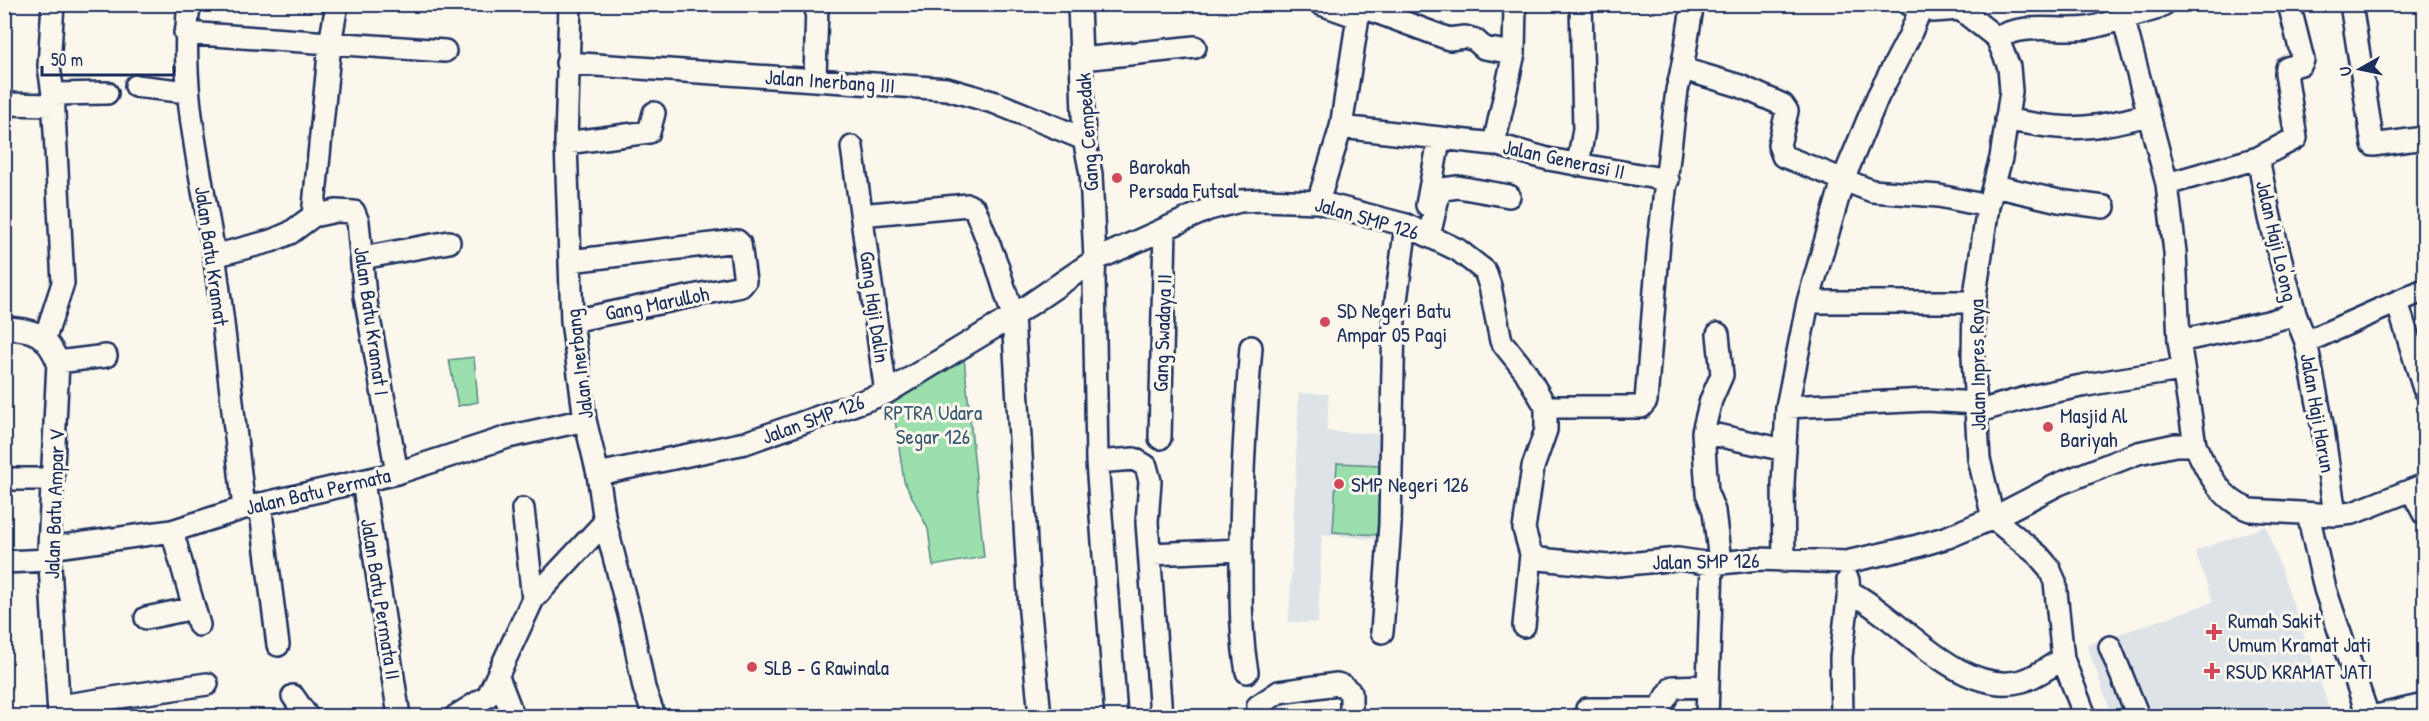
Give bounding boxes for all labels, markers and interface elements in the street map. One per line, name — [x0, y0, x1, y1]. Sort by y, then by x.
scale bar — [42, 39, 174, 77]
north arrow — [2330, 39, 2390, 99]
text: 50 m — [51, 47, 83, 72]
street label: Jalan Inerbang III — [764, 62, 896, 100]
text: U — [2334, 65, 2357, 77]
street label: Gang Cempedak — [1068, 72, 1106, 192]
street label: Jalan Generasi II — [1500, 132, 1628, 186]
place label: Barokah Persada Futsal — [1129, 152, 1239, 205]
marker: Barokah Persada Futsal — [1110, 171, 1124, 185]
street label: Jalan Haji Lo'ong — [2249, 177, 2305, 305]
street label: Jalan Batu Kramat — [188, 184, 236, 328]
street label: Jalan SMP 126 — [1312, 189, 1422, 247]
street label: Jalan Batu Kramat I — [347, 245, 397, 397]
street label: Gang Haji Dalin — [853, 249, 897, 365]
street label: Gang Swadaya II — [1145, 274, 1179, 392]
street label: Gang Marulloh — [602, 279, 712, 327]
place label: SD Negeri Batu Ampar 05 Pagi — [1337, 296, 1451, 349]
street label: Jalan Inpres Raya — [1961, 299, 1993, 431]
street label: Jalan Inerbang — [558, 307, 600, 421]
marker: SD Negeri Batu Ampar 05 Pagi — [1318, 315, 1332, 329]
street label: Jalan Haji Harun — [2293, 351, 2343, 475]
street label: Jalan SMP 126 — [758, 387, 868, 451]
park label: RPTRA Udara Segar 126 — [884, 398, 982, 451]
place label: Masjid Al Bariyah — [2060, 401, 2128, 454]
marker: Masjid Al Bariyah — [2041, 420, 2055, 434]
street label: Jalan Batu Ampar V — [37, 428, 71, 579]
street label: Jalan Batu Permata — [243, 460, 393, 522]
place label: SMP Negeri 126 — [1351, 470, 1469, 499]
marker: SMP Negeri 126 — [1332, 477, 1346, 491]
street label: Jalan Batu Permata II — [354, 516, 408, 682]
street label: Jalan SMP 126 — [1652, 546, 1760, 576]
place label: Rumah Sakit Umum Kramat Jati — [2228, 606, 2371, 659]
marker: Rumah Sakit Umum Kramat Jati — [2205, 623, 2223, 641]
place label: SLB - G Rawinala — [764, 653, 889, 682]
place label: RSUD KRAMAT JATI — [2226, 657, 2372, 686]
marker: SLB - G Rawinala — [745, 660, 759, 674]
marker: RSUD KRAMAT JATI — [2203, 662, 2221, 680]

